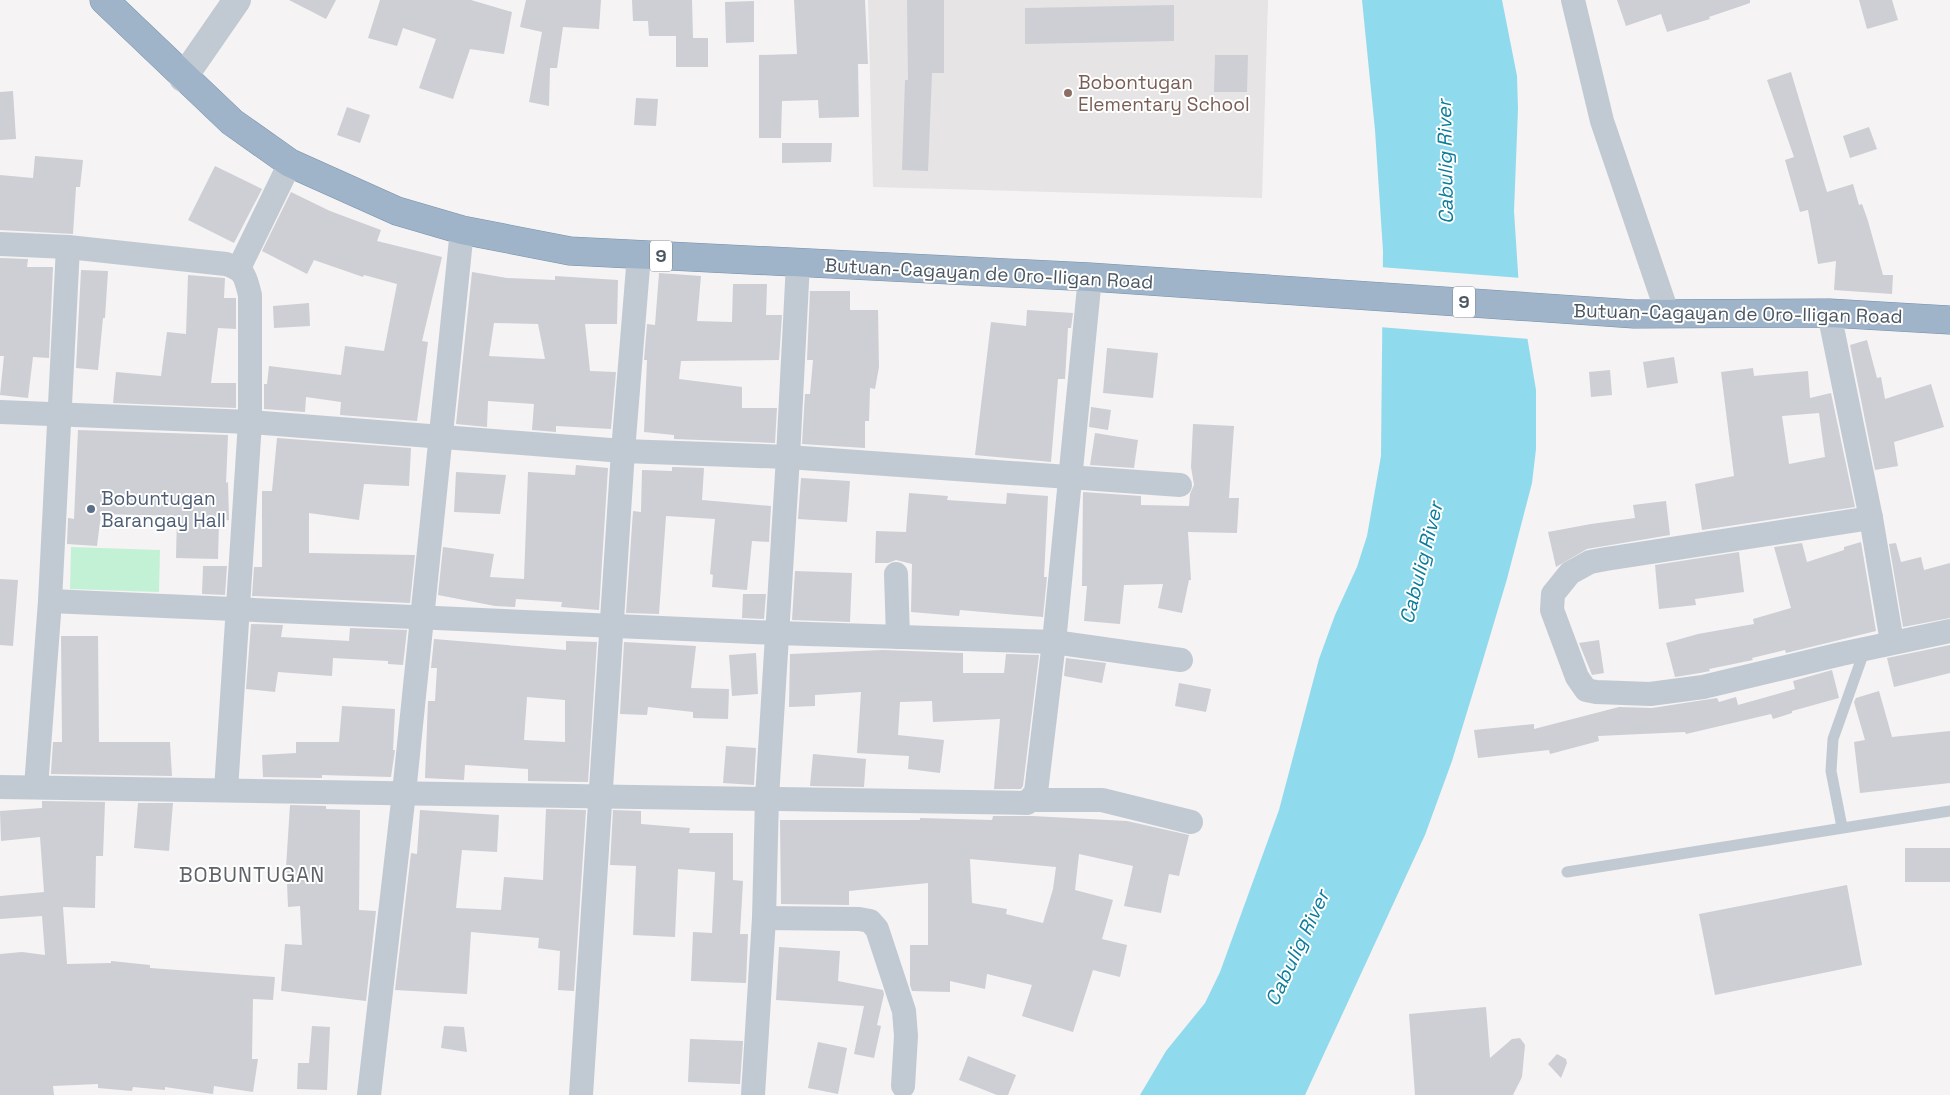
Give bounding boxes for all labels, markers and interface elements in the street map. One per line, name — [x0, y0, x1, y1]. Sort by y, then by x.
place label: Bobontugan Elementary School — [1078, 70, 1250, 117]
marker: Bobontugan Elementary School — [1062, 87, 1074, 99]
water label: Cabulig River — [1431, 97, 1459, 224]
road number: 9 — [650, 240, 672, 272]
street label: Butuan-Cagayan de Oro-Iligan Road — [824, 252, 1154, 295]
road number: 9 — [1453, 286, 1475, 318]
street label: Butuan-Cagayan de Oro-Iligan Road — [1573, 298, 1903, 329]
place label: Bobuntugan Barangay Hall — [101, 486, 226, 533]
water label: Cabulig River — [1393, 497, 1449, 627]
marker: Bobuntugan Barangay Hall — [85, 503, 97, 515]
district label: BOBUNTUGAN — [179, 861, 325, 888]
water label: Cabulig River — [1259, 884, 1336, 1010]

